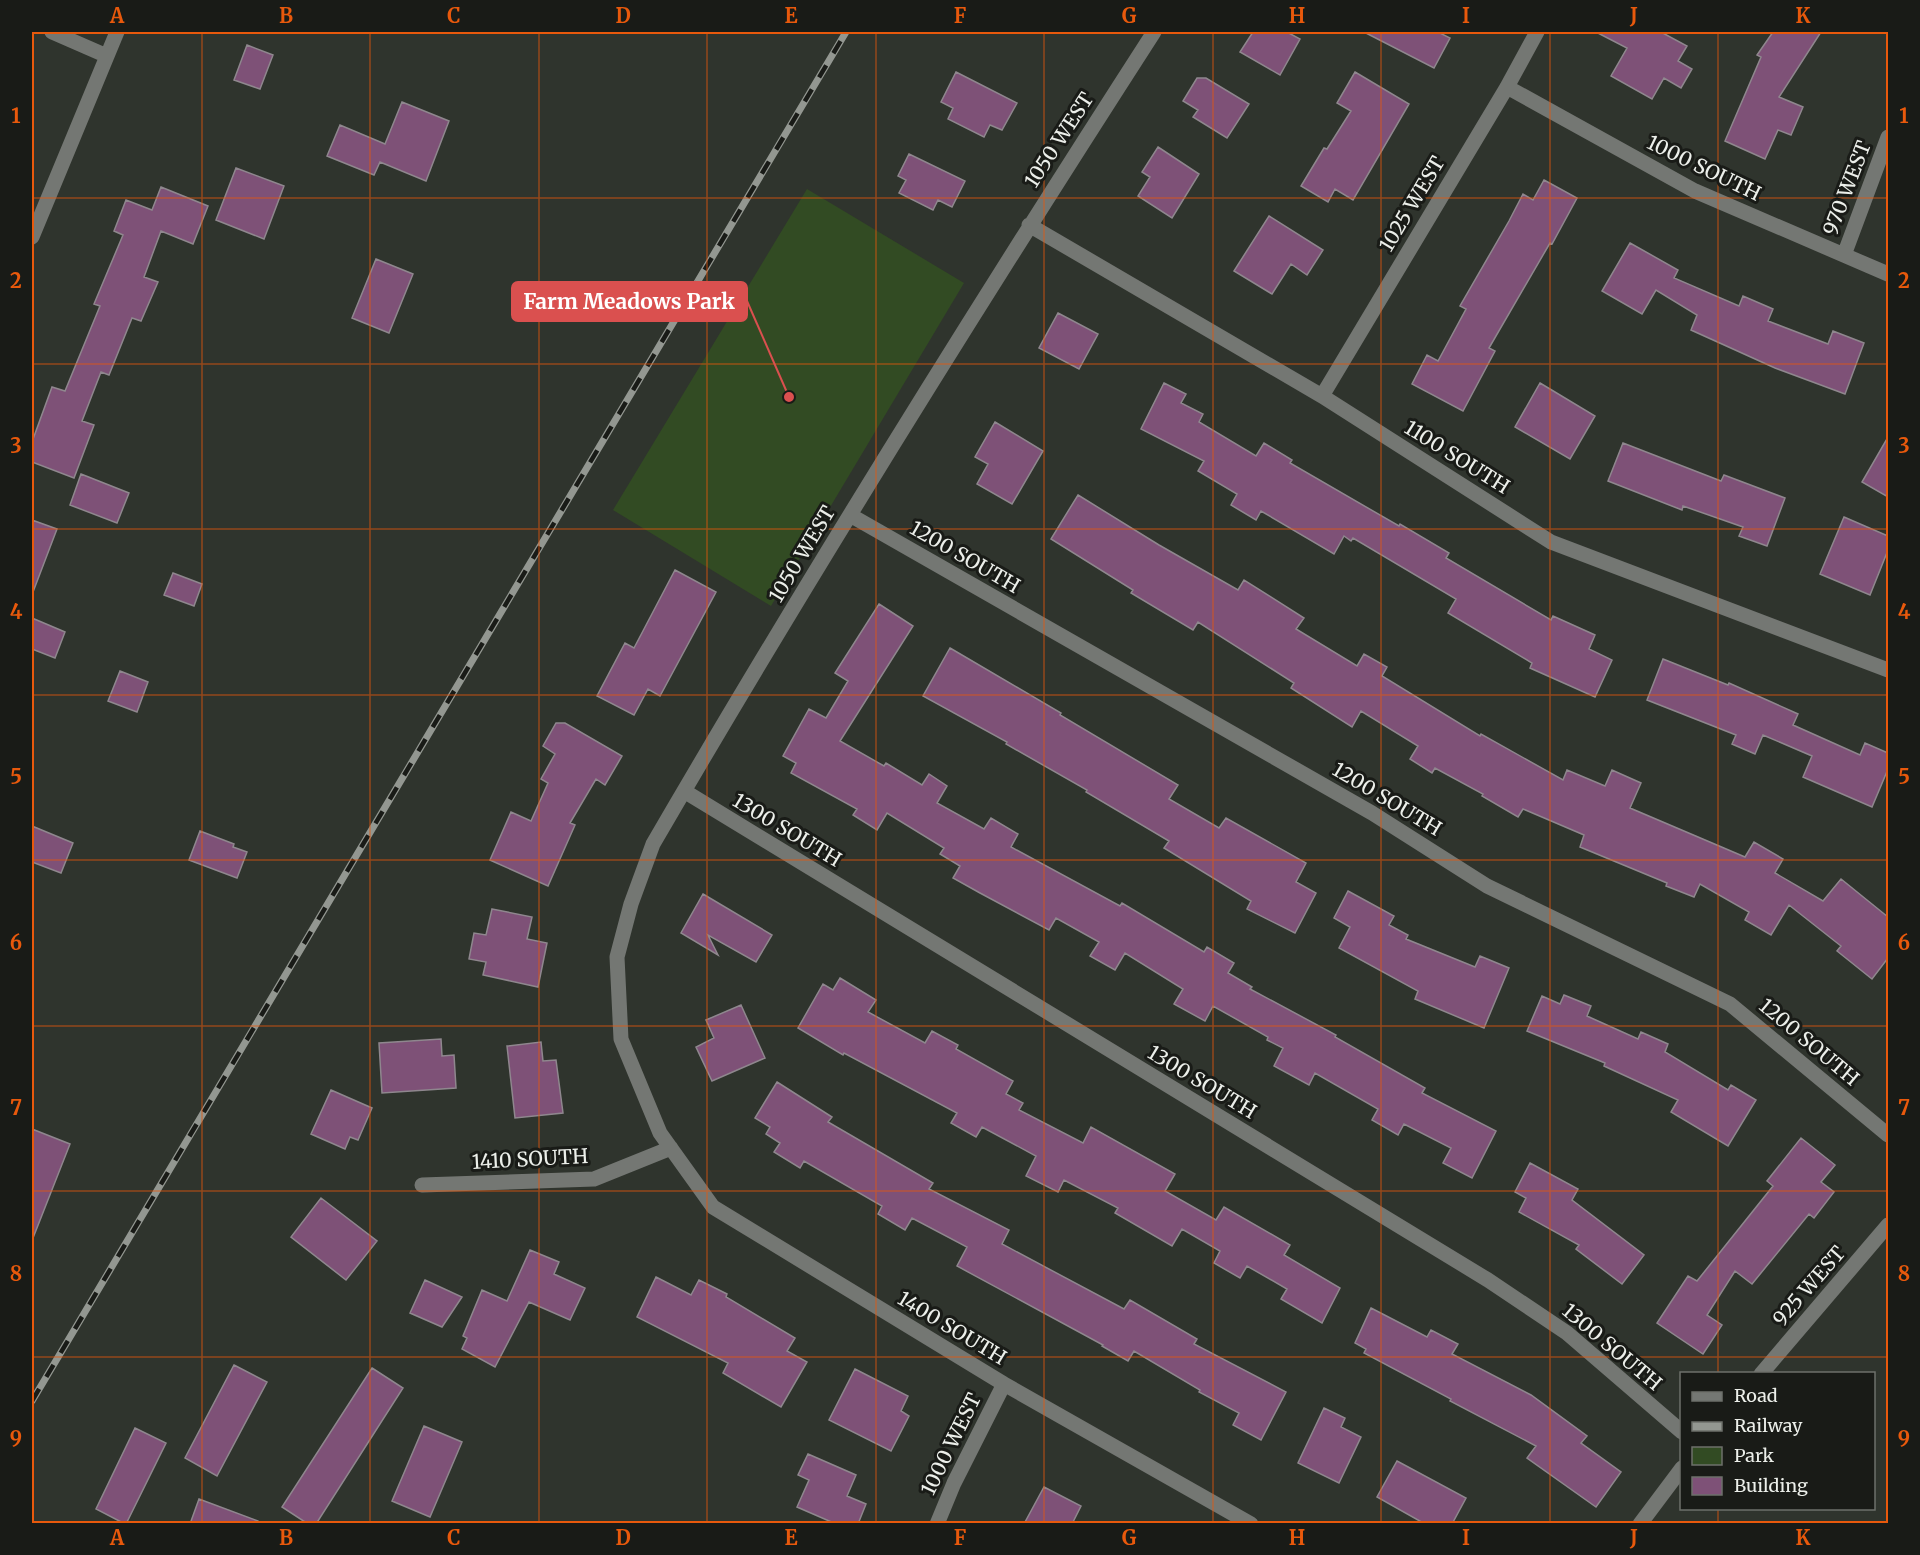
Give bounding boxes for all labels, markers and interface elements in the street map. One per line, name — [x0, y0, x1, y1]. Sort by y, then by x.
text: A — [109, 3, 125, 28]
text: B — [279, 3, 293, 28]
text: C — [447, 3, 461, 28]
text: D — [615, 3, 631, 28]
text: E — [784, 3, 798, 28]
text: F — [954, 3, 967, 28]
text: G — [1122, 3, 1137, 28]
text: H — [1289, 3, 1305, 28]
text: I — [1462, 3, 1470, 28]
text: J — [1629, 3, 1638, 28]
text: K — [1796, 3, 1811, 28]
street label: 1050 WEST — [1019, 87, 1099, 192]
text: 1 — [11, 103, 21, 128]
text: 1 — [1899, 103, 1909, 128]
street label: 1000 SOUTH — [1643, 129, 1765, 206]
street label: 970 WEST — [1817, 137, 1876, 238]
street label: 1025 WEST — [1373, 152, 1450, 256]
text: 2 — [10, 268, 22, 293]
text: 2 — [1898, 268, 1910, 293]
callout: Farm Meadows Park — [512, 282, 747, 321]
text: Farm Meadows Park — [523, 288, 735, 315]
street label: 1100 SOUTH — [1400, 414, 1514, 499]
text: 3 — [10, 433, 22, 458]
text: 3 — [1898, 433, 1910, 458]
street label: 1050 WEST — [763, 501, 840, 607]
street label: 1200 SOUTH — [906, 515, 1025, 598]
text: 4 — [10, 599, 23, 624]
text: 4 — [1898, 599, 1911, 624]
street label: 1200 SOUTH — [1328, 756, 1446, 841]
text: 5 — [10, 764, 22, 789]
text: 5 — [1898, 764, 1910, 789]
street label: 1300 SOUTH — [728, 787, 846, 872]
text: 6 — [10, 930, 22, 955]
text: 6 — [1898, 930, 1910, 955]
street label: 1200 SOUTH — [1754, 993, 1864, 1091]
street label: 1300 SOUTH — [1143, 1039, 1261, 1124]
text: 7 — [10, 1095, 22, 1120]
text: 7 — [1898, 1095, 1910, 1120]
street label: 1410 SOUTH — [471, 1143, 589, 1174]
street label: 925 WEST — [1767, 1241, 1850, 1331]
text: 8 — [10, 1261, 22, 1286]
text: 8 — [1898, 1261, 1910, 1286]
street label: 1400 SOUTH — [893, 1285, 1011, 1370]
street label: 1300 SOUTH — [1557, 1298, 1667, 1395]
legend — [1680, 1372, 1875, 1510]
text: Road — [1734, 1384, 1778, 1407]
street label: 1000 WEST — [915, 1389, 986, 1499]
text: Railway — [1734, 1414, 1803, 1437]
text: 9 — [10, 1426, 22, 1451]
text: 9 — [1898, 1426, 1910, 1451]
text: Park — [1734, 1444, 1775, 1467]
text: Building — [1734, 1474, 1808, 1497]
text: A — [109, 1525, 125, 1550]
text: B — [279, 1525, 293, 1550]
text: C — [447, 1525, 461, 1550]
text: D — [615, 1525, 631, 1550]
text: E — [784, 1525, 798, 1550]
text: F — [954, 1525, 967, 1550]
text: G — [1122, 1525, 1137, 1550]
text: H — [1289, 1525, 1305, 1550]
text: I — [1462, 1525, 1470, 1550]
text: J — [1629, 1525, 1638, 1550]
text: K — [1796, 1525, 1811, 1550]

